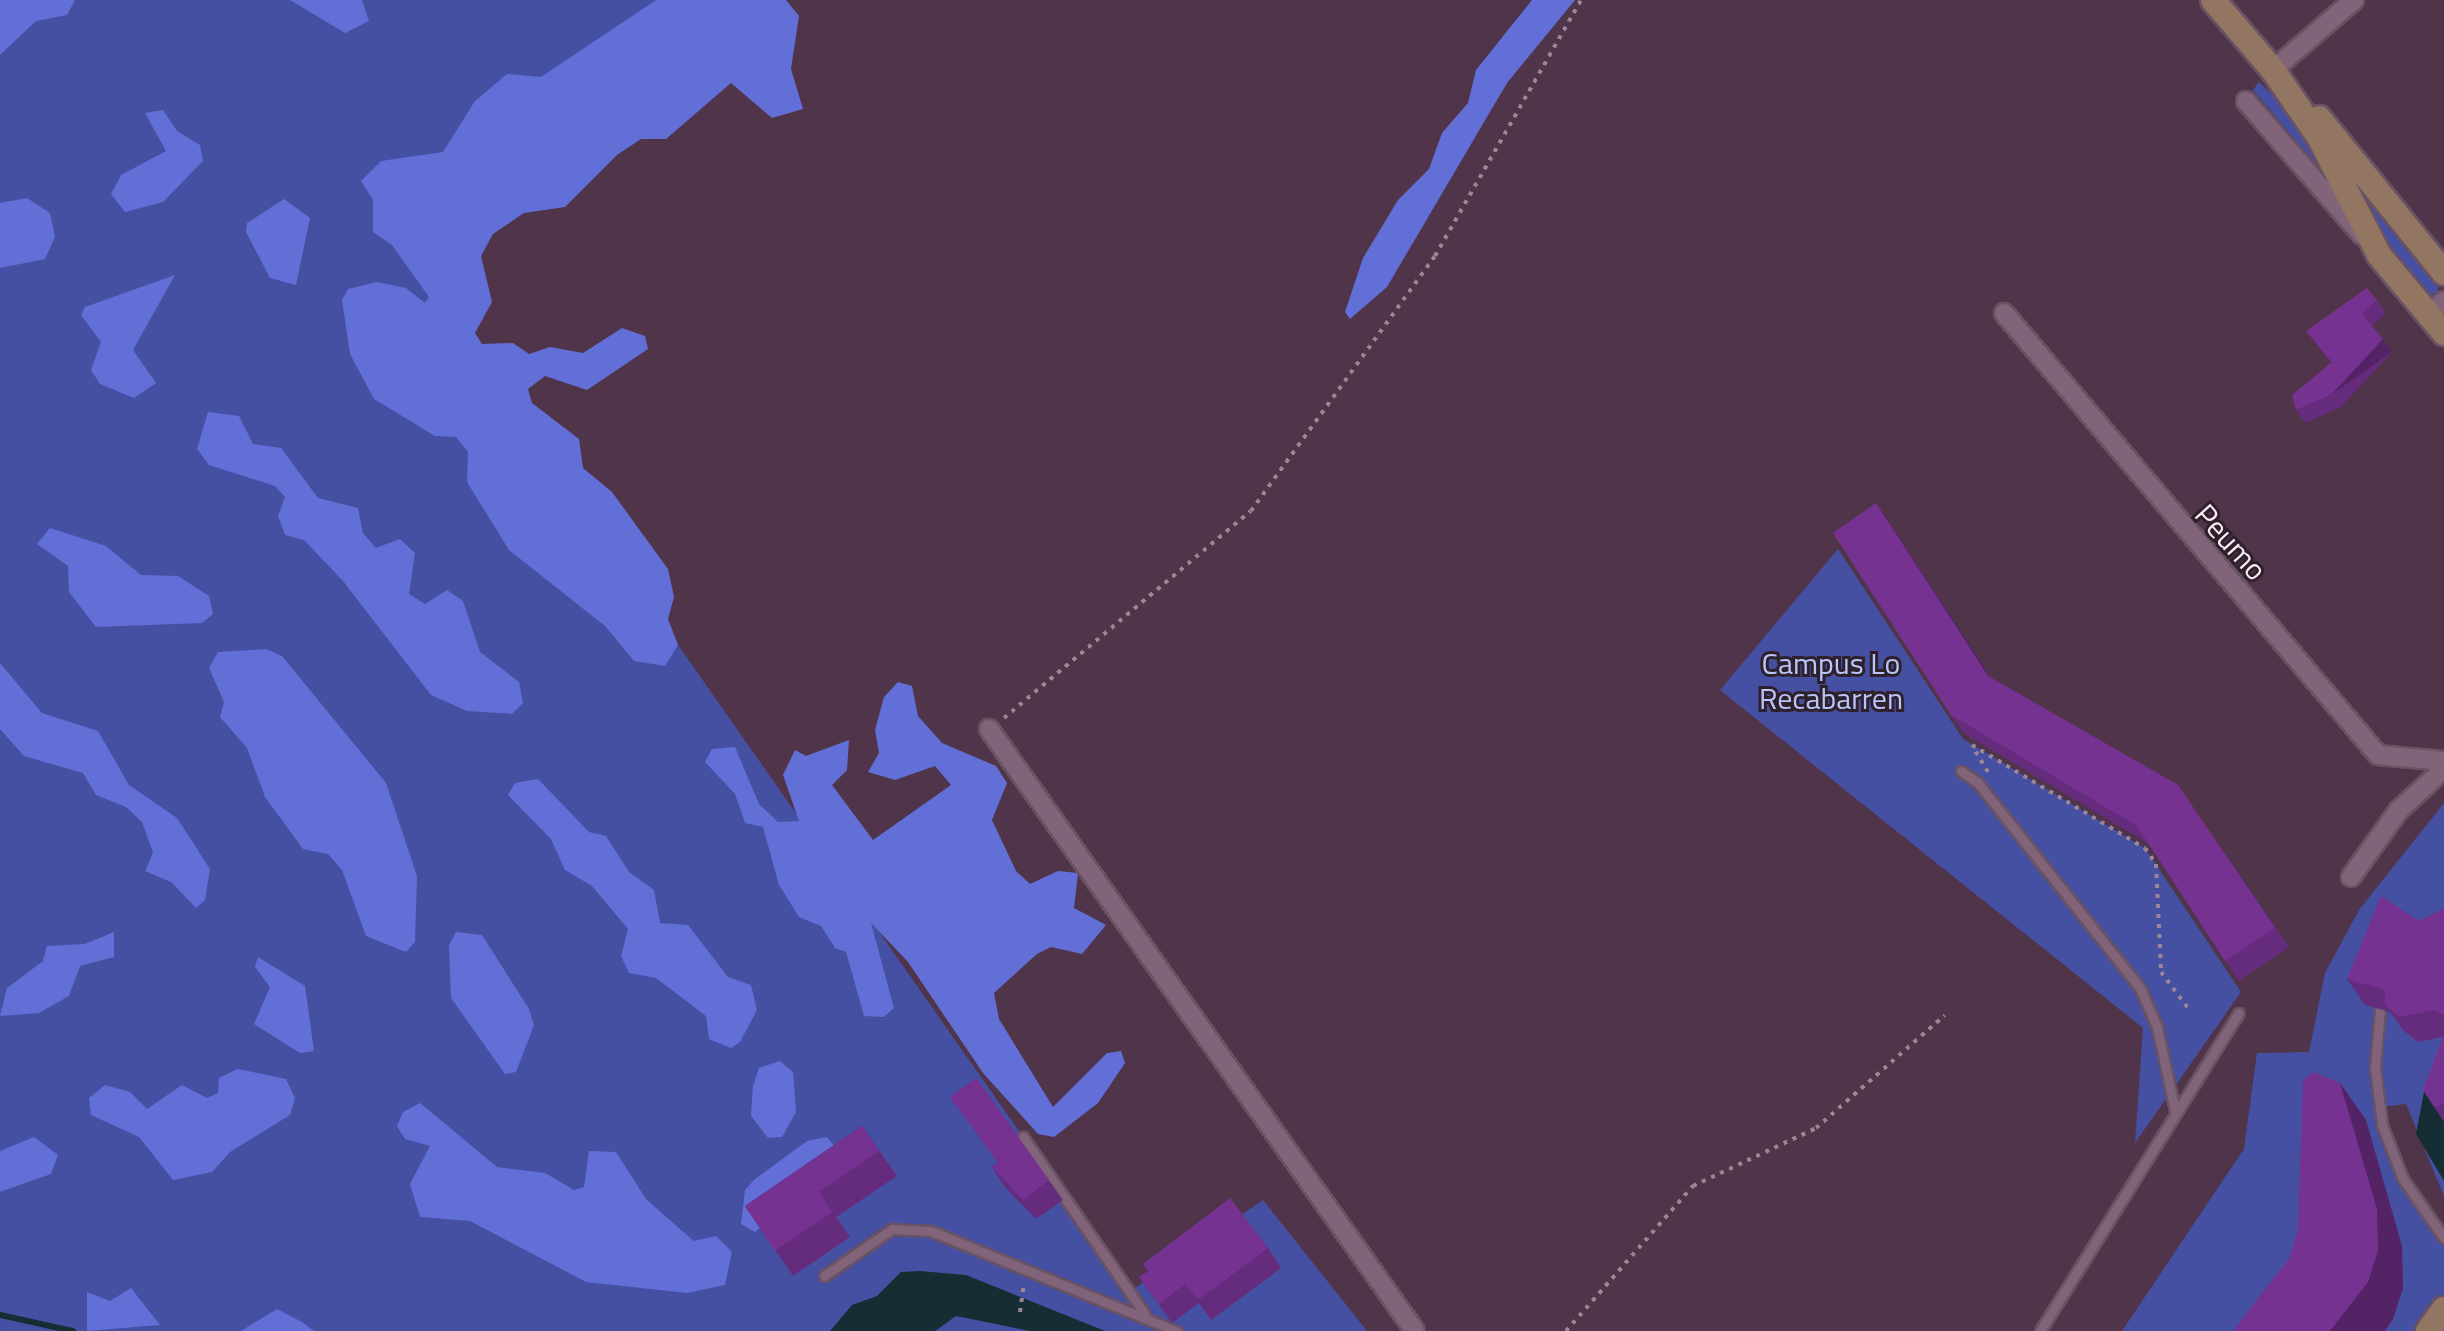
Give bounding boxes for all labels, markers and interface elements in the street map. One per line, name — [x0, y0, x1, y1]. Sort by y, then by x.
street label: Peumo — [2188, 497, 2274, 587]
park label: Campus Lo Recabarren — [1759, 645, 1903, 716]

